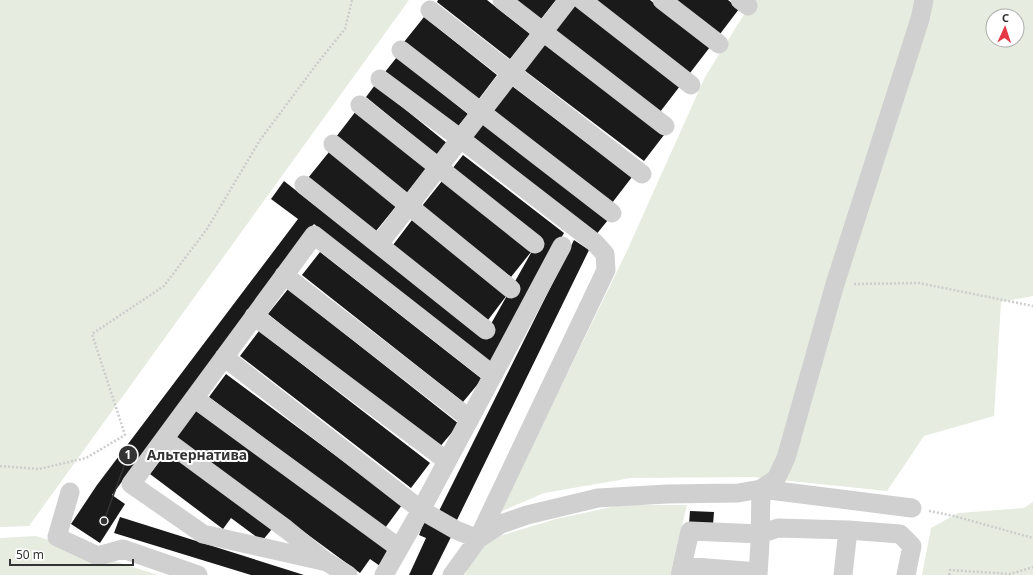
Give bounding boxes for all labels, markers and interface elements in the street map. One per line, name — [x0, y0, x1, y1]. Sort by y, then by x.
north arrow — [985, 8, 1025, 48]
text: С — [1002, 10, 1009, 25]
callout: Альтернатива — [118, 442, 255, 468]
text: Альтернатива — [147, 445, 247, 464]
text: 1 — [125, 446, 131, 463]
scale bar — [10, 541, 133, 567]
text: 50 m — [16, 546, 44, 563]

